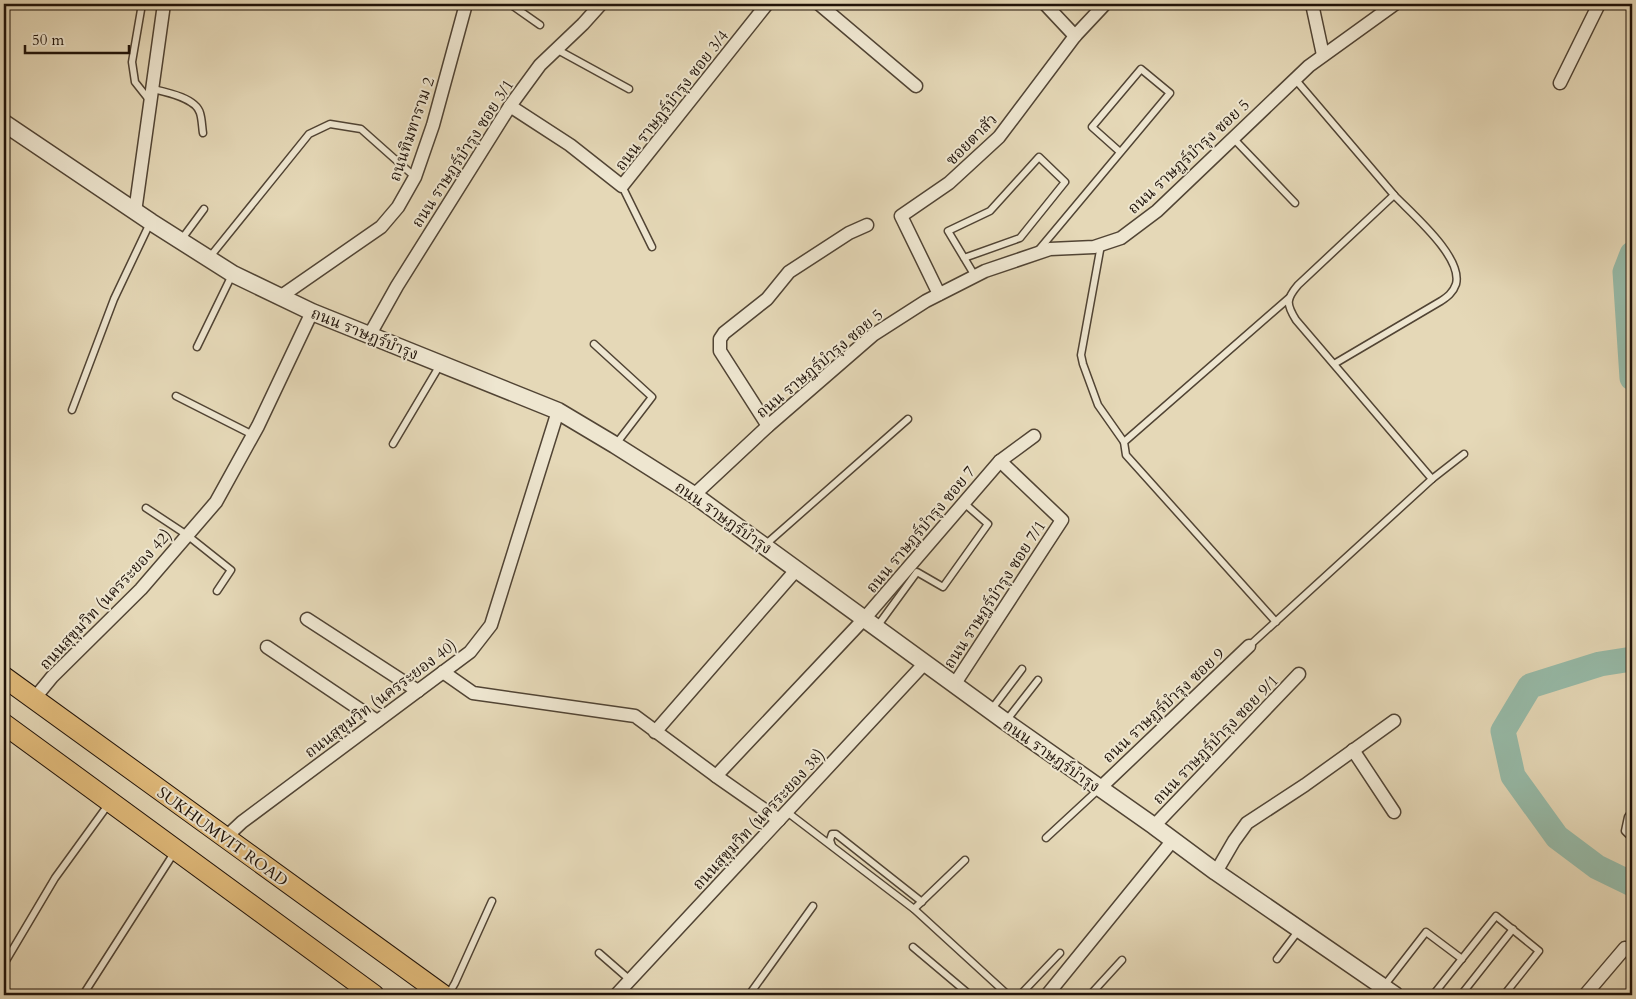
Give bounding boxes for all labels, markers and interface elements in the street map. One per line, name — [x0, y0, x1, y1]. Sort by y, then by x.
scale bar — [25, 22, 129, 54]
street label: ถนน ราษฎร์บำรุง ซอย 3/4 — [610, 26, 734, 176]
text: 50 m — [32, 30, 64, 50]
street label: ถนนทิมทาราม 2 — [384, 74, 440, 184]
street label: ถนน ราษฎร์บำรุง ซอย 3/1 — [407, 75, 519, 232]
street label: ถนน ราษฎร์บำรุง ซอย 5 — [1123, 94, 1255, 219]
street label: ซอยตาสัว — [941, 109, 1002, 170]
street label: ถนน ราษฎร์บำรุง — [308, 302, 422, 366]
street label: ถนน ราษฎร์บำรุง ซอย 5 — [751, 304, 888, 423]
street label: ถนน ราษฎร์บำรุง ซอย 7 — [861, 461, 980, 598]
street label: ถนน ราษฎร์บำรุง — [670, 476, 776, 560]
street label: ถนน ราษฎร์บำรุง ซอย 7/1 — [939, 516, 1051, 673]
street label: ถนนสุขุมวิท (นครระยอง 42) — [35, 524, 177, 675]
street label: ถนนสุขุมวิท (นครระยอง 40) — [300, 634, 461, 763]
street label: ถนน ราษฎร์บำรุง ซอย 9 — [1098, 643, 1230, 768]
street label: ถนน ราษฎร์บำรุง ซอย 9/1 — [1148, 670, 1284, 810]
street label: ถนน ราษฎร์บำรุง — [998, 714, 1104, 798]
street label: ถนนสุขุมวิท (นครระยอง 38) — [688, 744, 830, 895]
street label: SUKHUMVIT ROAD — [152, 782, 292, 892]

